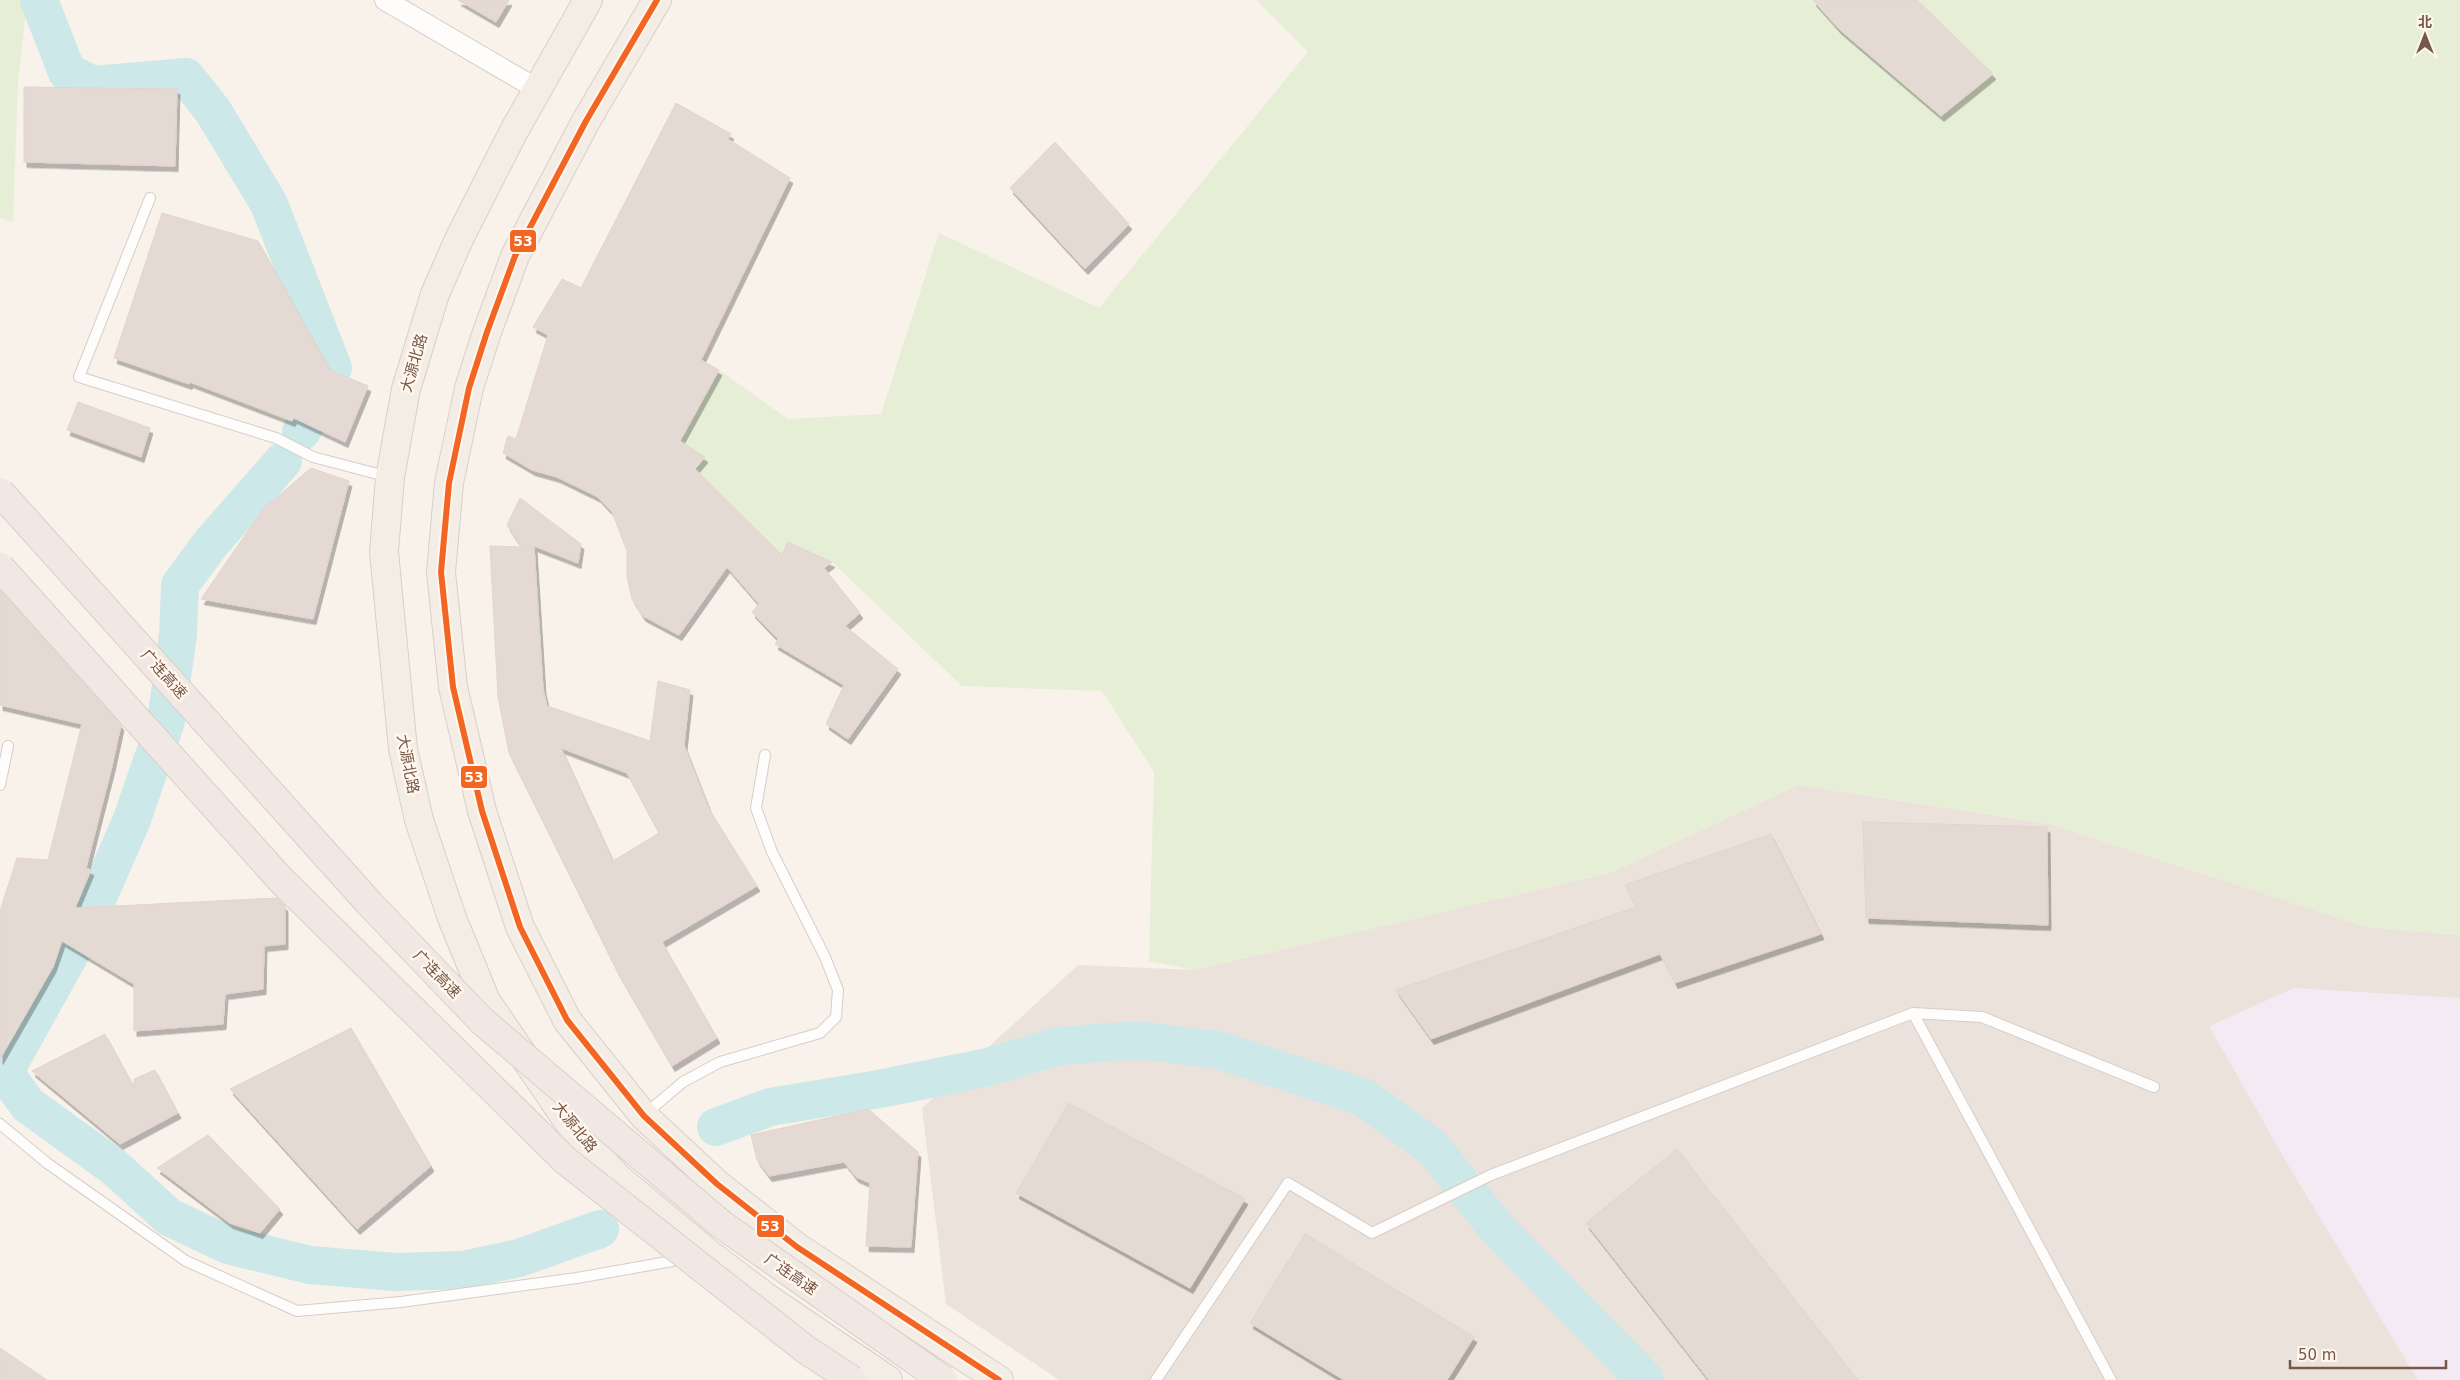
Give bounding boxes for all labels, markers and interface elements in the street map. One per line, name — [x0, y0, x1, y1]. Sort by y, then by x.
north arrow — [2400, 10, 2450, 60]
text: 北 — [2418, 14, 2432, 30]
line badge: 53 — [509, 229, 537, 253]
text: 53 — [513, 233, 533, 249]
street label: 大源北路 — [397, 332, 431, 394]
street label: 广连高速 — [137, 646, 191, 702]
street label: 大源北路 — [393, 733, 423, 795]
line badge: 53 — [460, 765, 488, 789]
text: 53 — [464, 769, 484, 785]
street label: 广连高速 — [410, 946, 464, 1002]
street label: 大源北路 — [549, 1098, 601, 1156]
line badge: 53 — [756, 1214, 785, 1238]
text: 53 — [760, 1218, 780, 1234]
street label: 广连高速 — [761, 1249, 821, 1299]
scale bar — [2290, 1338, 2446, 1370]
text: 50 m — [2298, 1346, 2336, 1364]

